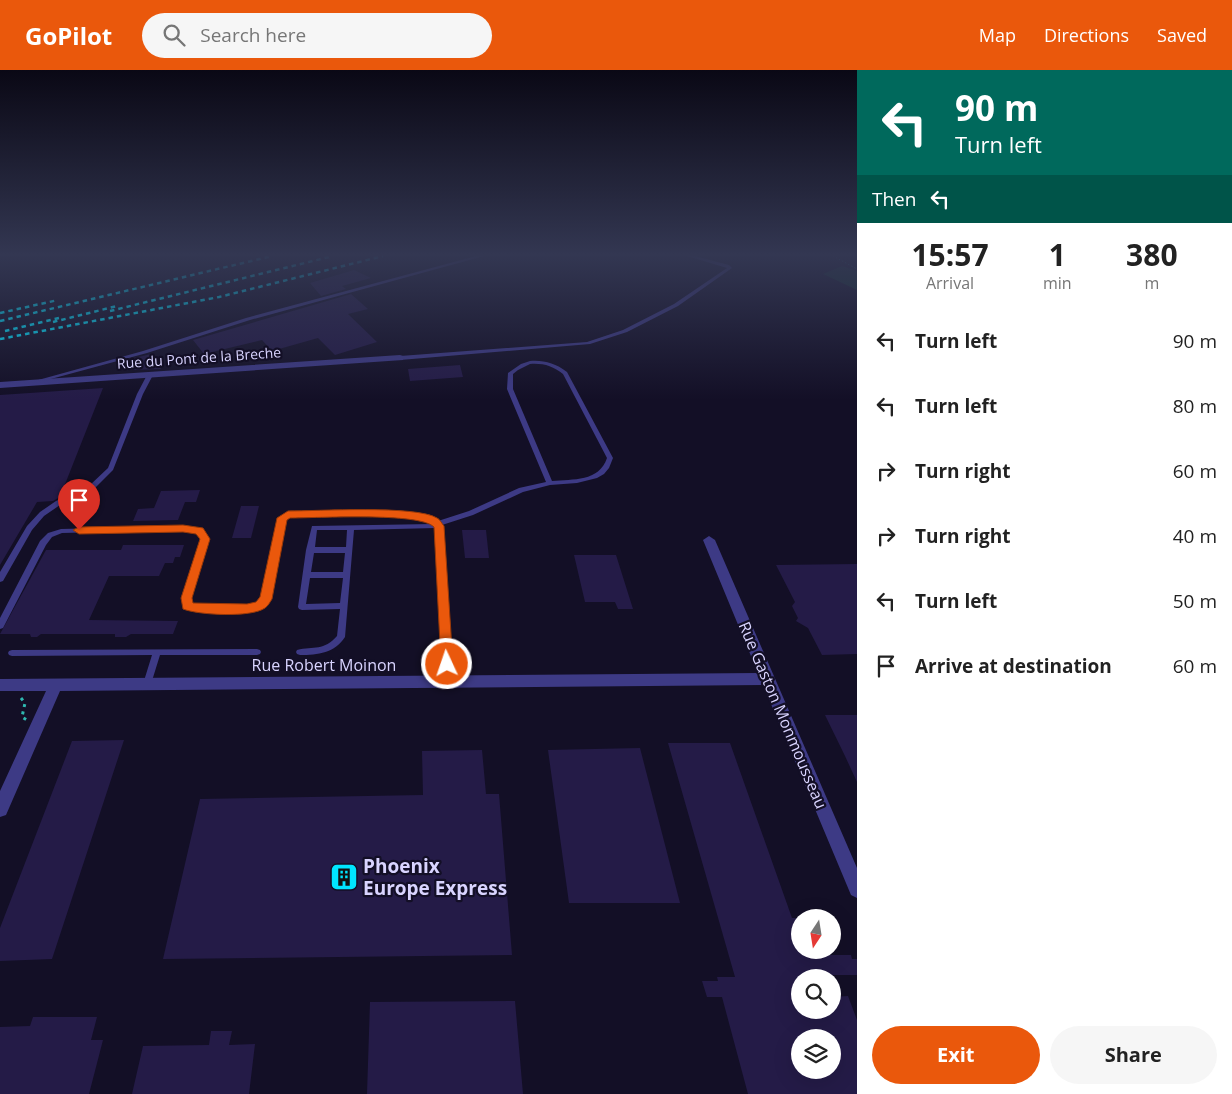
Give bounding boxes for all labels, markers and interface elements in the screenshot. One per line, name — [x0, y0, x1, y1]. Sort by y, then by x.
search box — [142, 13, 492, 58]
text: GoPilot — [25, 19, 112, 52]
icon: search — [160, 21, 188, 49]
text: Search here — [200, 22, 306, 48]
text: Map — [979, 23, 1016, 47]
text: Directions — [1044, 23, 1129, 47]
text: Saved — [1157, 23, 1207, 47]
text: 90 m — [955, 84, 1038, 131]
icon: left — [872, 90, 937, 155]
text: Turn left — [955, 129, 1042, 159]
icon: left — [926, 185, 954, 213]
text: Then — [872, 186, 916, 212]
text: 15:57 — [911, 234, 989, 275]
text: 1 — [1049, 234, 1066, 275]
text: 380 — [1126, 234, 1178, 275]
text: Arrival — [926, 272, 974, 294]
text: min — [1043, 272, 1072, 294]
text: m — [1144, 272, 1159, 294]
icon: left — [872, 327, 900, 355]
text: Turn left — [915, 328, 997, 354]
text: 90 m — [1173, 328, 1217, 354]
street label: Rue du Pont de la Breche — [116, 342, 282, 373]
icon: left — [872, 392, 900, 420]
text: Turn left — [915, 393, 997, 419]
text: 80 m — [1173, 393, 1217, 419]
icon: right — [872, 457, 900, 485]
text: Turn right — [915, 458, 1010, 484]
text: 60 m — [1173, 458, 1217, 484]
pin — [58, 479, 100, 530]
icon: arrive — [65, 486, 93, 514]
icon: right — [872, 522, 900, 550]
text: Turn right — [915, 523, 1010, 549]
text: 40 m — [1173, 523, 1217, 549]
icon: left — [872, 587, 900, 615]
text: Turn left — [915, 588, 997, 614]
text: 50 m — [1173, 588, 1217, 614]
street label: Rue Gaston Monmousseau — [734, 618, 832, 812]
position arrow — [420, 637, 472, 689]
icon: arrive — [872, 652, 900, 680]
text: Arrive at destination — [915, 653, 1112, 679]
text: 60 m — [1173, 653, 1217, 679]
street label: Rue Robert Moinon — [252, 654, 396, 676]
place label: Phoenix Europe Express — [363, 853, 507, 901]
building icon: Phoenix Europe Express — [329, 862, 359, 892]
north arrow — [791, 909, 841, 959]
map controls — [791, 909, 841, 1079]
button: search — [791, 969, 841, 1019]
button: Exit — [872, 1026, 1040, 1084]
button: Share — [1050, 1026, 1217, 1084]
button: layers — [791, 1029, 841, 1079]

